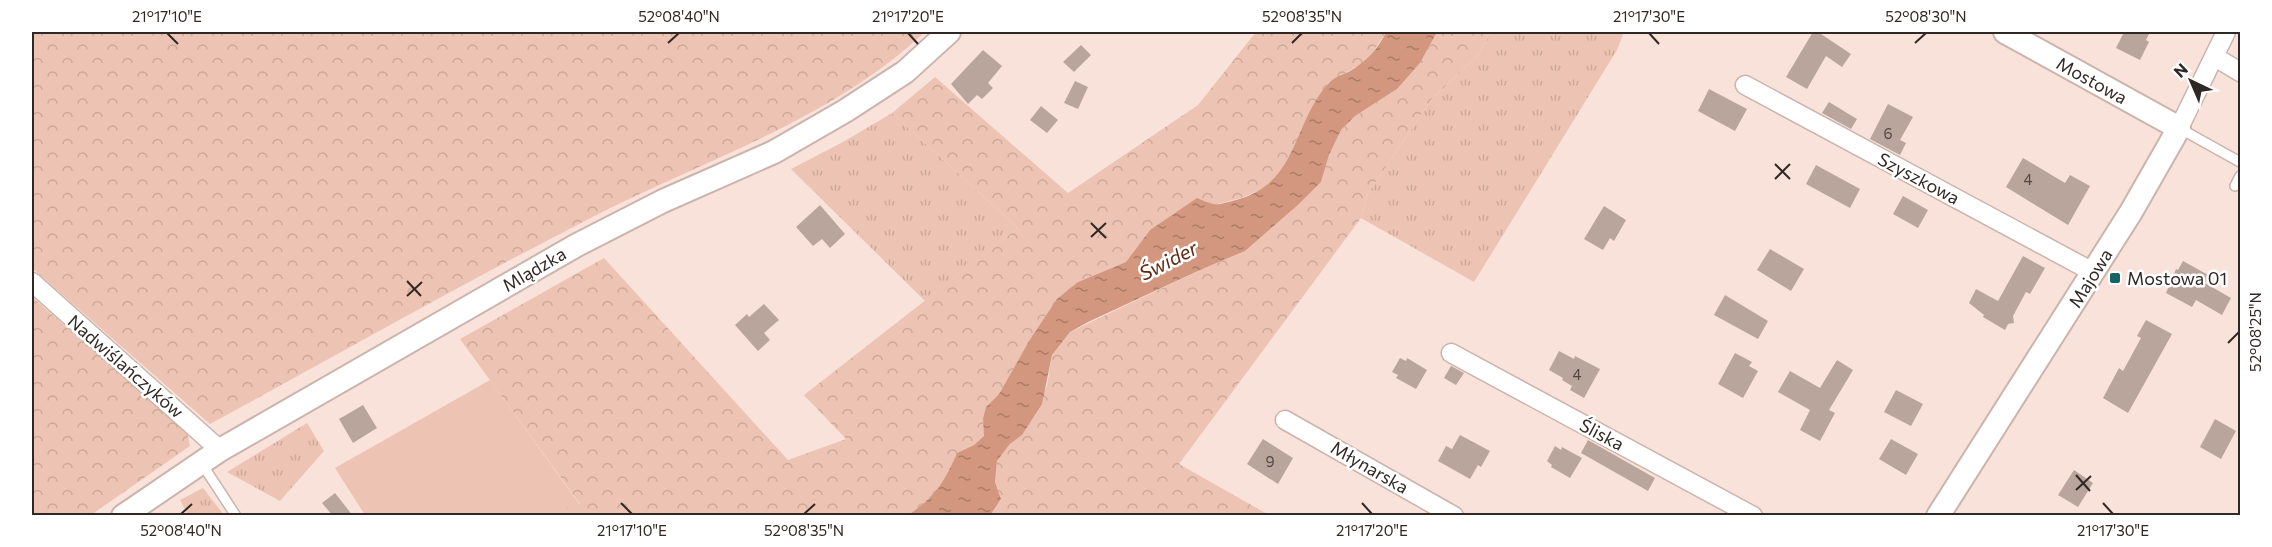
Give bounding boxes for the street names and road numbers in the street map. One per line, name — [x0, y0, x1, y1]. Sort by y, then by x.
street label: Mostowa — [2053, 52, 2131, 108]
street label: Szyszkowa — [1874, 147, 1964, 209]
street label: Mlądzka — [498, 242, 570, 296]
street label: Majowa — [2063, 245, 2117, 311]
street label: Nadwiślańczyków — [64, 310, 188, 422]
street label: Śliska — [1576, 413, 1628, 455]
street label: Młynarska — [1327, 436, 1413, 498]

